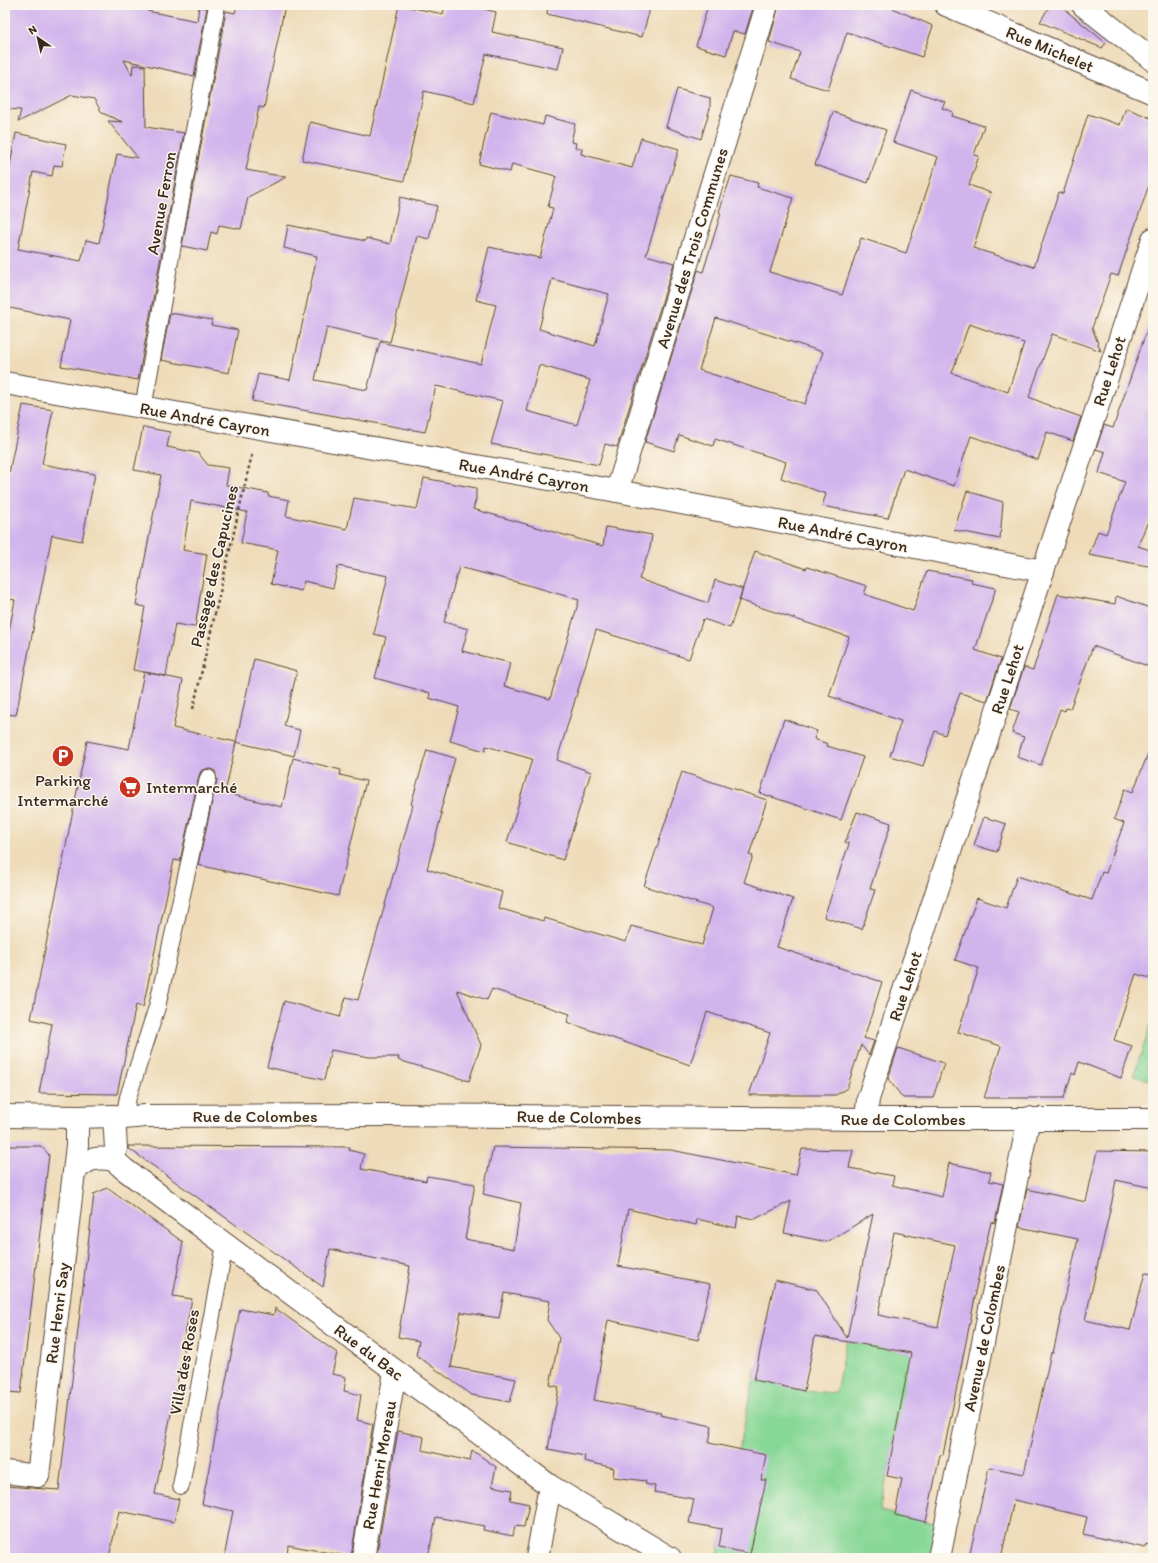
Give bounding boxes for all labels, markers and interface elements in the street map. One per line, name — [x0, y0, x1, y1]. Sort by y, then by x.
north arrow — [18, 18, 58, 58]
street label: Rue Michelet — [1003, 21, 1097, 77]
text: N — [26, 23, 39, 38]
street label: Avenue des Trois Communes — [652, 145, 732, 351]
street label: Avenue Ferron — [142, 150, 180, 256]
street label: Rue Lehot — [1088, 333, 1130, 409]
street label: Rue André Cayron — [138, 398, 272, 440]
street label: Rue André Cayron — [457, 454, 591, 496]
street label: Passage des Capucines — [186, 483, 242, 649]
street label: Rue André Cayron — [776, 512, 910, 556]
street label: Rue Lehot — [986, 641, 1028, 717]
parking icon: Parking Intermarché — [50, 743, 76, 769]
place label: Parking Intermarché — [17, 770, 109, 810]
supermarket icon: Intermarché — [117, 774, 143, 800]
place label: Intermarché — [146, 777, 237, 797]
street label: Rue Lehot — [884, 948, 926, 1024]
street label: Rue de Colombes — [193, 1106, 317, 1126]
street label: Rue de Colombes — [516, 1106, 642, 1128]
street label: Rue de Colombes — [841, 1109, 965, 1129]
street label: Rue Henri Say — [41, 1261, 73, 1365]
street label: Avenue de Colombes — [959, 1263, 1009, 1413]
street label: Villa des Roses — [165, 1307, 203, 1417]
street label: Rue du Bac — [330, 1319, 408, 1385]
street label: Rue Henri Moreau — [358, 1399, 400, 1531]

